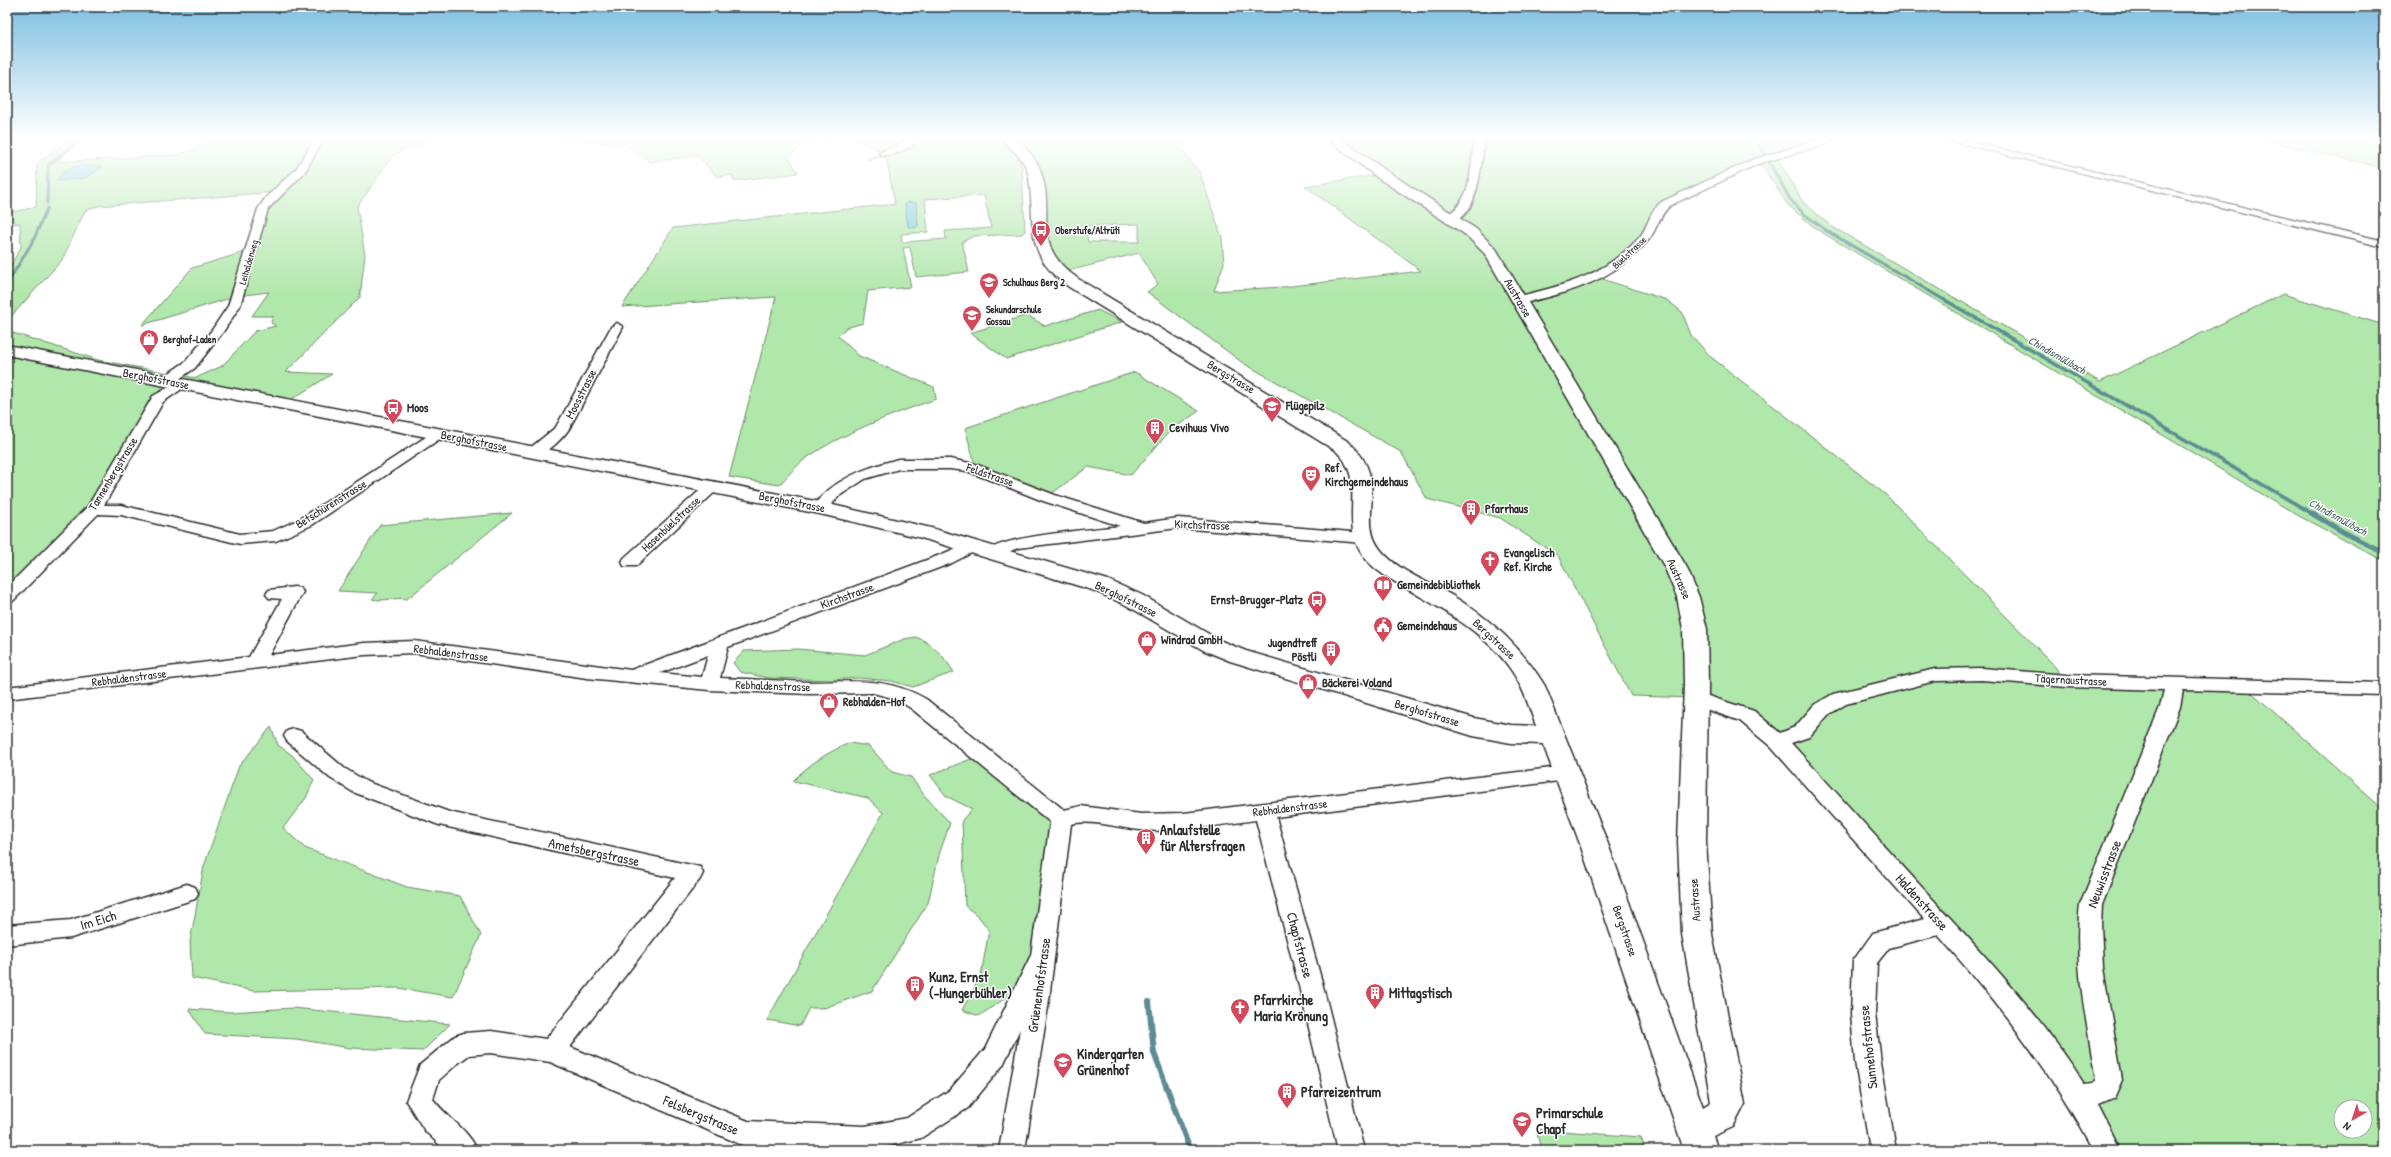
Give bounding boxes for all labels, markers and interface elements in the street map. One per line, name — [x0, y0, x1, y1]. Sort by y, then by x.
bus stop icon: Oberstufe/Altrüti — [1030, 219, 1052, 247]
place label: Oberstufe/Altrüti — [1055, 224, 1120, 237]
street label: Büelstrasse — [1609, 233, 1649, 272]
street label: Leihaldenweg — [236, 238, 261, 286]
school or university icon: Schulhaus Berg 2 — [978, 271, 1000, 299]
street label: Austrasse — [1500, 275, 1537, 321]
place label: Schulhaus Berg 2 — [1003, 276, 1065, 290]
place label: Sekundarschule Gossau — [986, 303, 1042, 328]
school or university icon: Sekundarschule Gossau — [961, 304, 983, 332]
shop icon: Berghof-Laden — [138, 328, 160, 356]
place label: Berghof-Laden — [163, 333, 217, 347]
water label: Chindismülibach — [2026, 333, 2089, 378]
street label: Bergstrasse — [1204, 356, 1258, 398]
street label: Berghofstrasse — [122, 364, 191, 393]
street label: Moosstrasse — [561, 366, 600, 421]
school or university icon: Flügepilz — [1261, 395, 1283, 423]
bus stop icon: Moos — [382, 397, 404, 425]
place label: Flügepilz — [1285, 397, 1326, 415]
place label: Moos — [407, 399, 429, 416]
building icon: Cevihuus Vivo — [1144, 417, 1166, 445]
place label: Cevihuus Vivo — [1169, 419, 1229, 436]
street label: Berghofstrasse — [440, 426, 509, 455]
street label: Tannenbergstrasse — [84, 434, 141, 514]
street label: Feldstrasse — [963, 458, 1016, 491]
place label: Ref. Kirchgemeindehaus — [1325, 459, 1408, 491]
theatre icon: Ref. Kirchgemeindehaus — [1300, 464, 1322, 492]
street label: Betschürenstrasse — [292, 475, 370, 532]
street label: Berghofstrasse — [758, 487, 827, 516]
street label: Hasenbüelstrasse — [637, 492, 704, 555]
water label: Chindismülibach — [2307, 495, 2371, 539]
building icon: Pfarrhaus — [1460, 498, 1482, 526]
place label: Pfarrhaus — [1485, 500, 1529, 517]
street label: Kirchstrasse — [1174, 515, 1230, 534]
place label: Evangelisch Ref. Kirche — [1504, 544, 1556, 575]
church icon: Evangelisch Ref. Kirche — [1479, 549, 1501, 577]
street label: Austrasse — [1663, 556, 1696, 602]
library icon: Gemeindebibliothek — [1372, 574, 1394, 602]
street label: Berghofstrasse — [1092, 576, 1160, 621]
place label: Gemeindebibliothek — [1397, 576, 1480, 593]
street label: Kirchstrasse — [818, 578, 876, 613]
bus stop icon: Ernst-Brugger-Platz — [1306, 589, 1328, 617]
place label: Ernst-Brugger-Platz — [1211, 591, 1304, 609]
street label: Bergstrasse — [1469, 614, 1520, 663]
public building icon: Gemeindehaus — [1372, 615, 1394, 643]
place label: Gemeindehaus — [1397, 617, 1458, 634]
shop icon: Windrad GmbH — [1136, 629, 1158, 657]
place label: Windrad GmbH — [1161, 631, 1223, 648]
place label: Jugendtreff Pöstli — [1268, 634, 1318, 665]
street label: Rebhaldenstrasse — [413, 639, 490, 666]
building icon: Jugendtreff Pöstli — [1320, 639, 1342, 667]
street label: Rebhaldenstrasse — [91, 664, 167, 691]
street label: Tägernaustrasse — [2035, 669, 2108, 690]
shop icon: Bäckerei Voland — [1297, 672, 1319, 700]
place label: Bäckerei Voland — [1322, 674, 1392, 691]
street label: Rebhaldenstrasse — [735, 676, 811, 695]
shop icon: Rebhalden-Hof — [818, 691, 840, 719]
place label: Rebhalden-Hof — [843, 693, 906, 710]
street label: Berghofstrasse — [1393, 695, 1462, 731]
street label: Rebhaldenstrasse — [1252, 794, 1328, 821]
place label: Anlaufstelle für Altersfragen — [1160, 820, 1245, 857]
building icon: Anlaufstelle für Altersfragen — [1135, 827, 1157, 855]
street label: Ametsbergstrasse — [547, 833, 642, 871]
street label: Neuwisstrasse — [2082, 837, 2125, 910]
street label: Haldenstrasse — [1892, 869, 1953, 935]
street label: Austrasse — [1685, 878, 1704, 922]
street label: Bergstrasse — [1609, 903, 1642, 959]
street label: Im Eich — [78, 905, 118, 934]
street label: Chapfstrasse — [1282, 910, 1319, 981]
street label: Grüenenhofstrasse — [1022, 936, 1055, 1034]
place label: Kunz, Ernst (-Hungerbühler) — [929, 967, 1012, 1004]
building icon: Kunz, Ernst (-Hungerbühler) — [904, 974, 926, 1002]
building icon: Mittagstisch — [1364, 982, 1386, 1010]
place label: Mittagstisch — [1389, 983, 1452, 1004]
place label: Pfarrkirche Maria Krönung — [1254, 990, 1328, 1027]
church icon: Pfarrkirche Maria Krönung — [1229, 997, 1251, 1025]
street label: Sunnehofstrasse — [1854, 1004, 1881, 1090]
place label: Kindergarten Grünenhof — [1077, 1044, 1144, 1079]
school or university icon: Kindergarten Grünenhof — [1052, 1051, 1074, 1079]
building icon: Pfarreizentrum — [1276, 1081, 1298, 1109]
place label: Pfarreizentrum — [1301, 1082, 1381, 1101]
street label: Felsbergstrasse — [659, 1090, 742, 1140]
north arrow — [2333, 1099, 2373, 1139]
place label: Primarschule Chapf — [1536, 1103, 1604, 1140]
school or university icon: Primarschule Chapf — [1511, 1110, 1533, 1138]
text: N — [2340, 1119, 2353, 1134]

